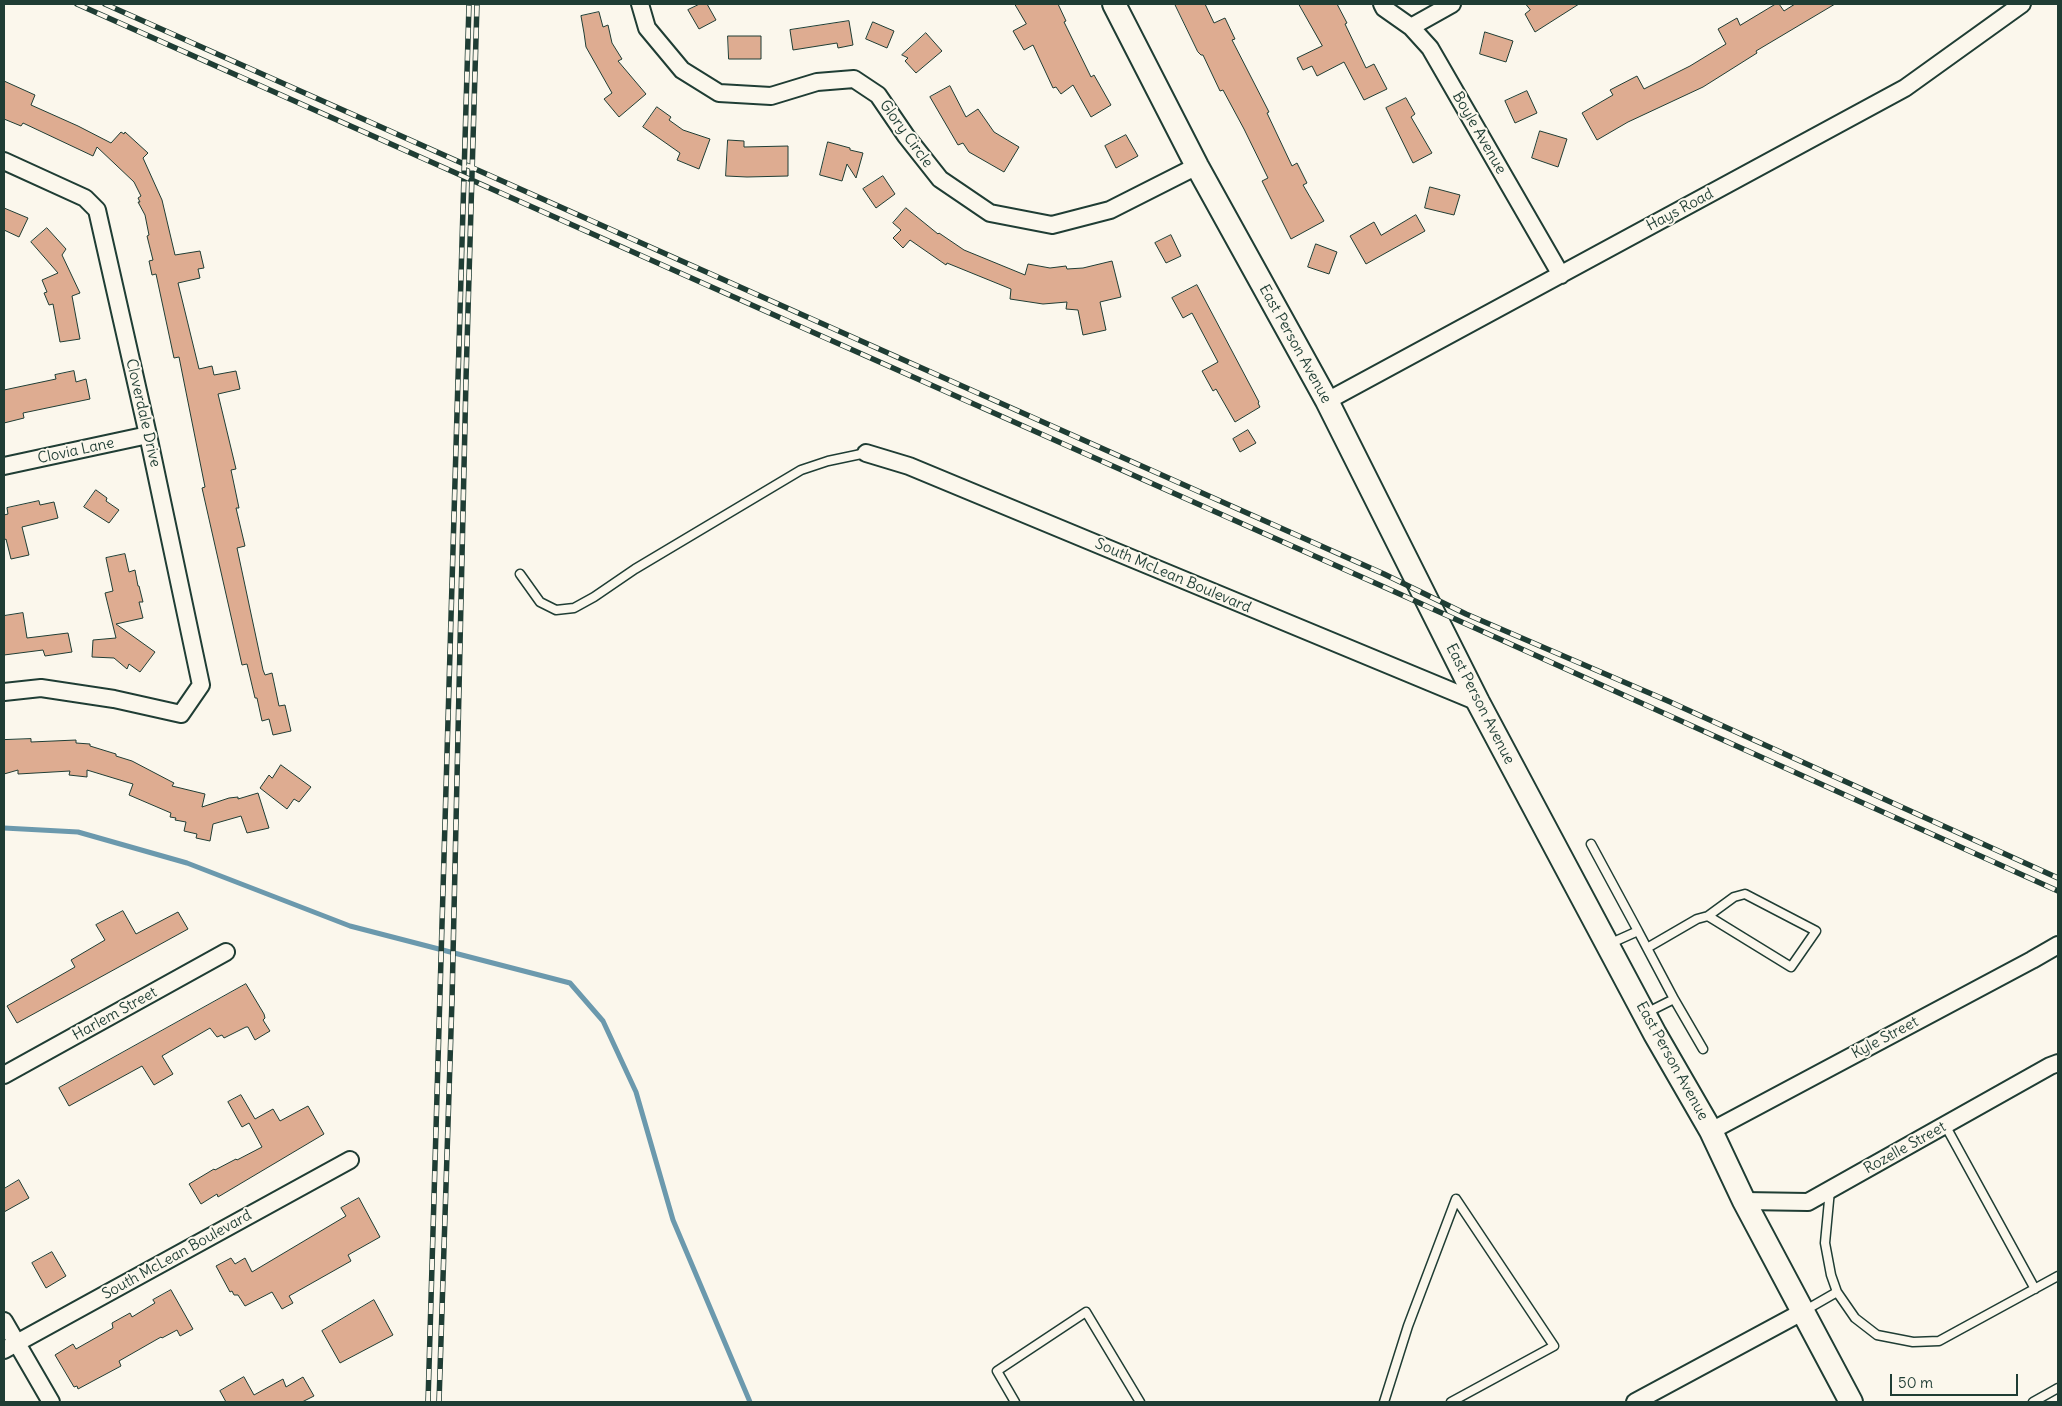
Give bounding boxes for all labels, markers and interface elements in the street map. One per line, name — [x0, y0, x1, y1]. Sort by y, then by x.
street label: Boyle Avenue — [1448, 89, 1510, 177]
street label: Glory Circle — [875, 97, 937, 171]
street label: Hays Road — [1643, 185, 1717, 235]
street label: East Person Avenue — [1255, 281, 1335, 407]
street label: Cloverdale Drive — [122, 357, 164, 469]
street label: Clovia Lane — [36, 434, 116, 468]
street label: South McLean Boulevard — [1092, 535, 1254, 617]
street label: East Person Avenue — [1442, 641, 1518, 767]
street label: Harlem Street — [70, 983, 160, 1045]
street label: East Person Avenue — [1632, 998, 1712, 1124]
street label: Kyle Street — [1849, 1013, 1921, 1063]
street label: Rozelle Street — [1861, 1118, 1949, 1178]
street label: South McLean Boulevard — [99, 1206, 255, 1304]
scale bar — [1892, 1364, 2020, 1396]
text: 50 m — [1898, 1373, 1933, 1392]

